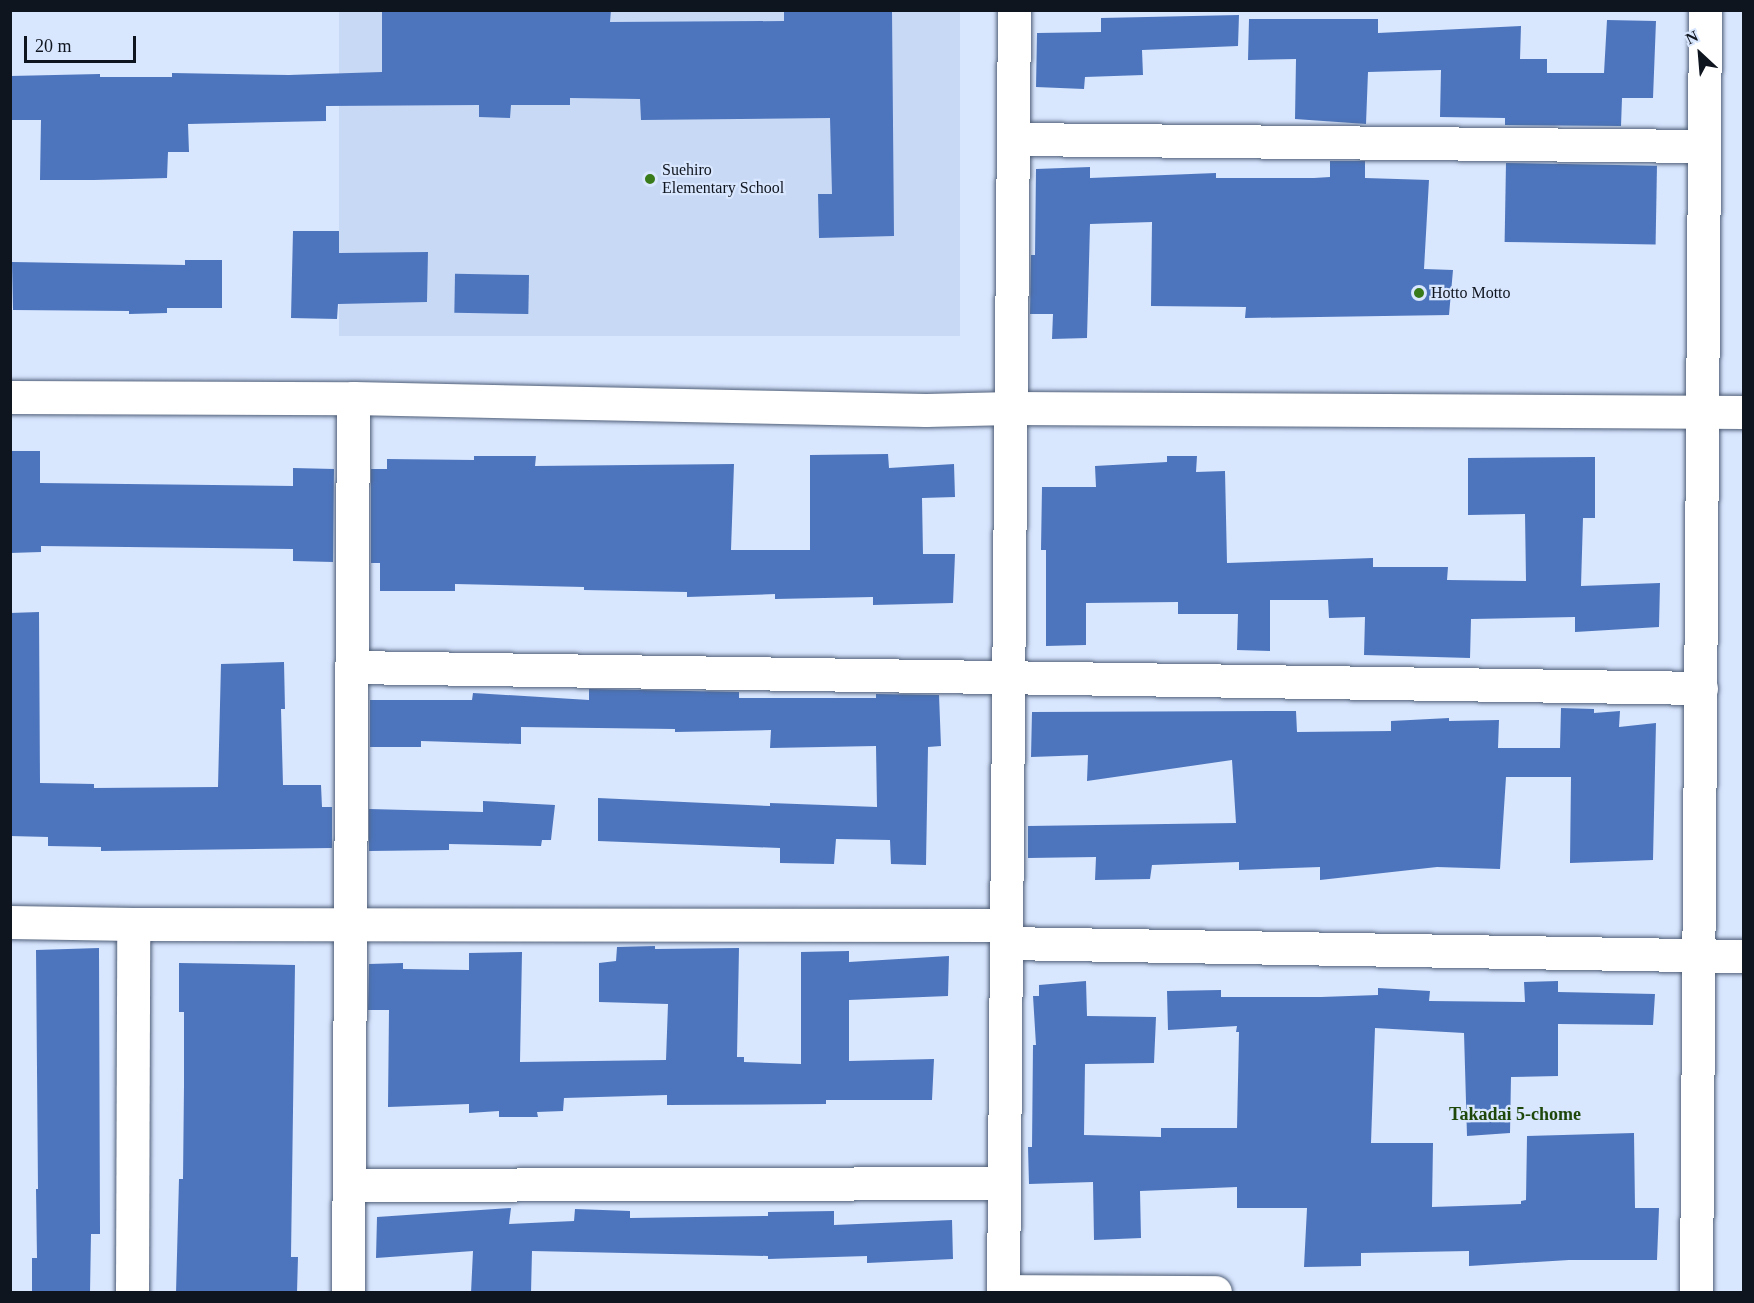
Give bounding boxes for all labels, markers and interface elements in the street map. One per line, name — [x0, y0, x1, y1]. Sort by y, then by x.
scale bar — [27, 24, 140, 62]
north arrow — [1670, 24, 1730, 84]
text: N — [1683, 27, 1701, 48]
text: 20 m — [35, 36, 72, 56]
place label: Suehiro Elementary School — [662, 160, 803, 198]
marker: Suehiro Elementary School — [643, 172, 657, 186]
place label: Hotto Motto — [1431, 283, 1520, 303]
marker: Hotto Motto — [1412, 286, 1426, 300]
district label: Takadai 5-chome — [1440, 1103, 1590, 1125]

